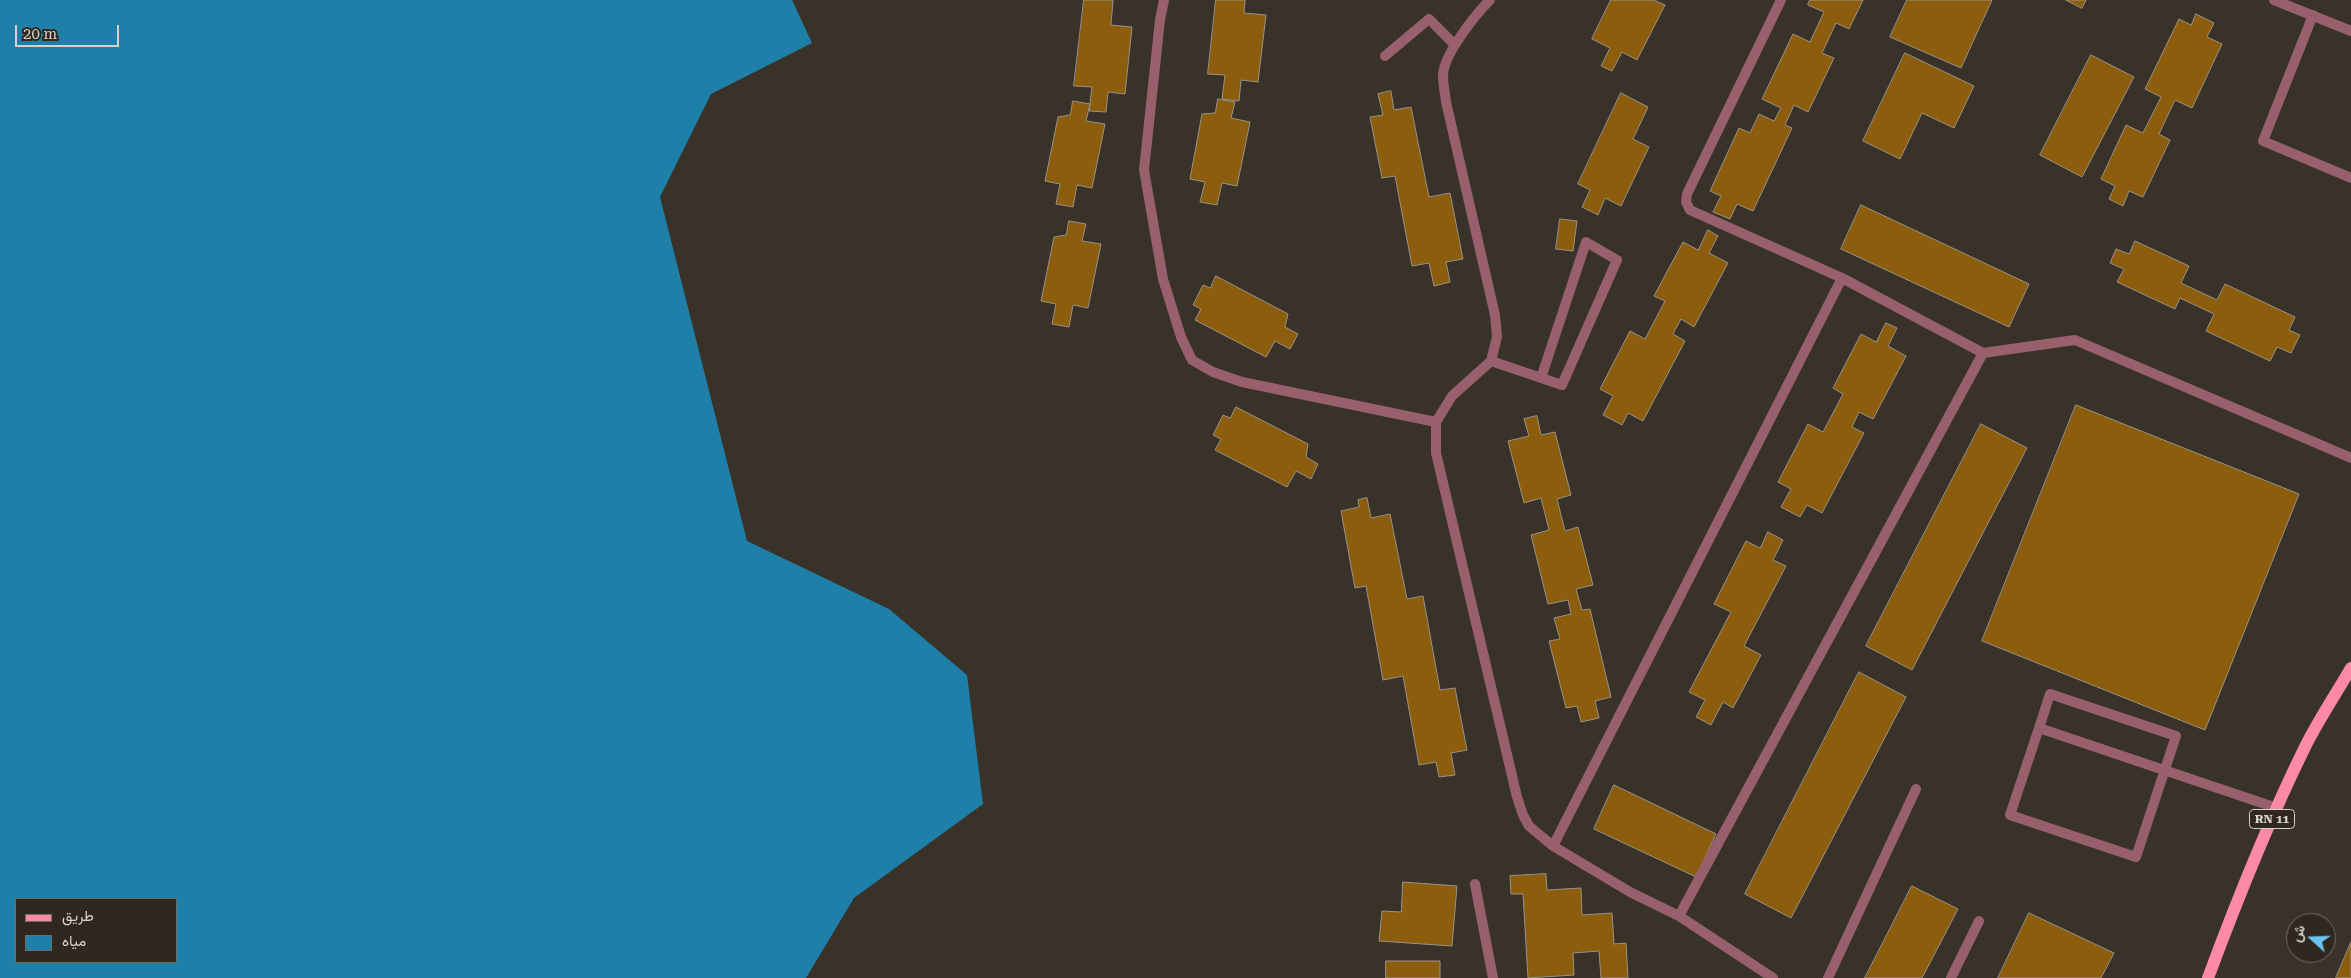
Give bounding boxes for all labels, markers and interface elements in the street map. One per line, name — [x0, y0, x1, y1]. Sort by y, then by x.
scale bar — [18, 15, 121, 47]
text: 20 m — [23, 25, 57, 43]
road number: RN 11 — [2250, 810, 2294, 829]
legend — [15, 898, 178, 963]
text: طريق — [62, 907, 94, 925]
north arrow — [2286, 913, 2336, 963]
text: ش — [2287, 923, 2308, 944]
text: مياه — [62, 932, 86, 950]

